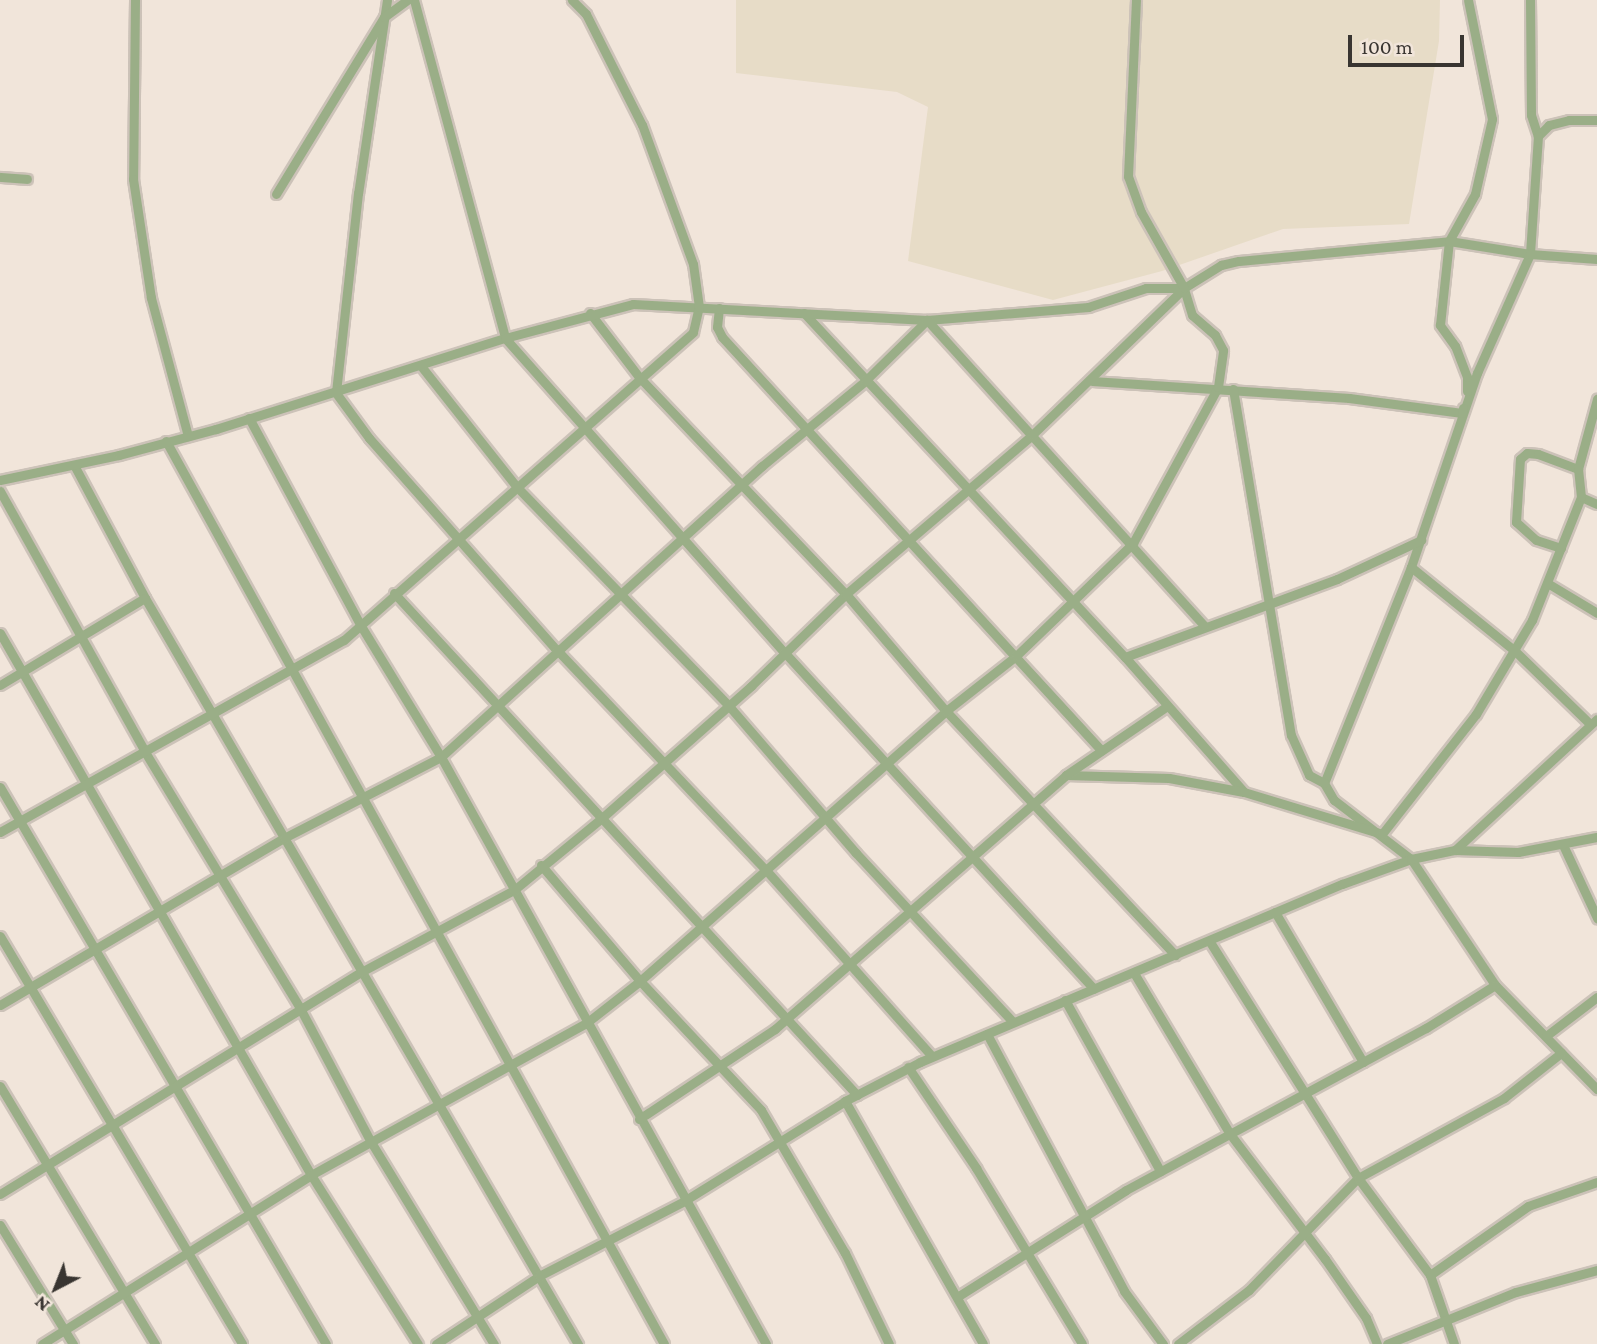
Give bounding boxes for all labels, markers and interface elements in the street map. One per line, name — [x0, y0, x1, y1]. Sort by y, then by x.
scale bar — [1352, 21, 1468, 65]
text: 100 m — [1361, 35, 1413, 59]
north arrow — [21, 1253, 91, 1323]
text: N — [30, 1292, 53, 1316]

